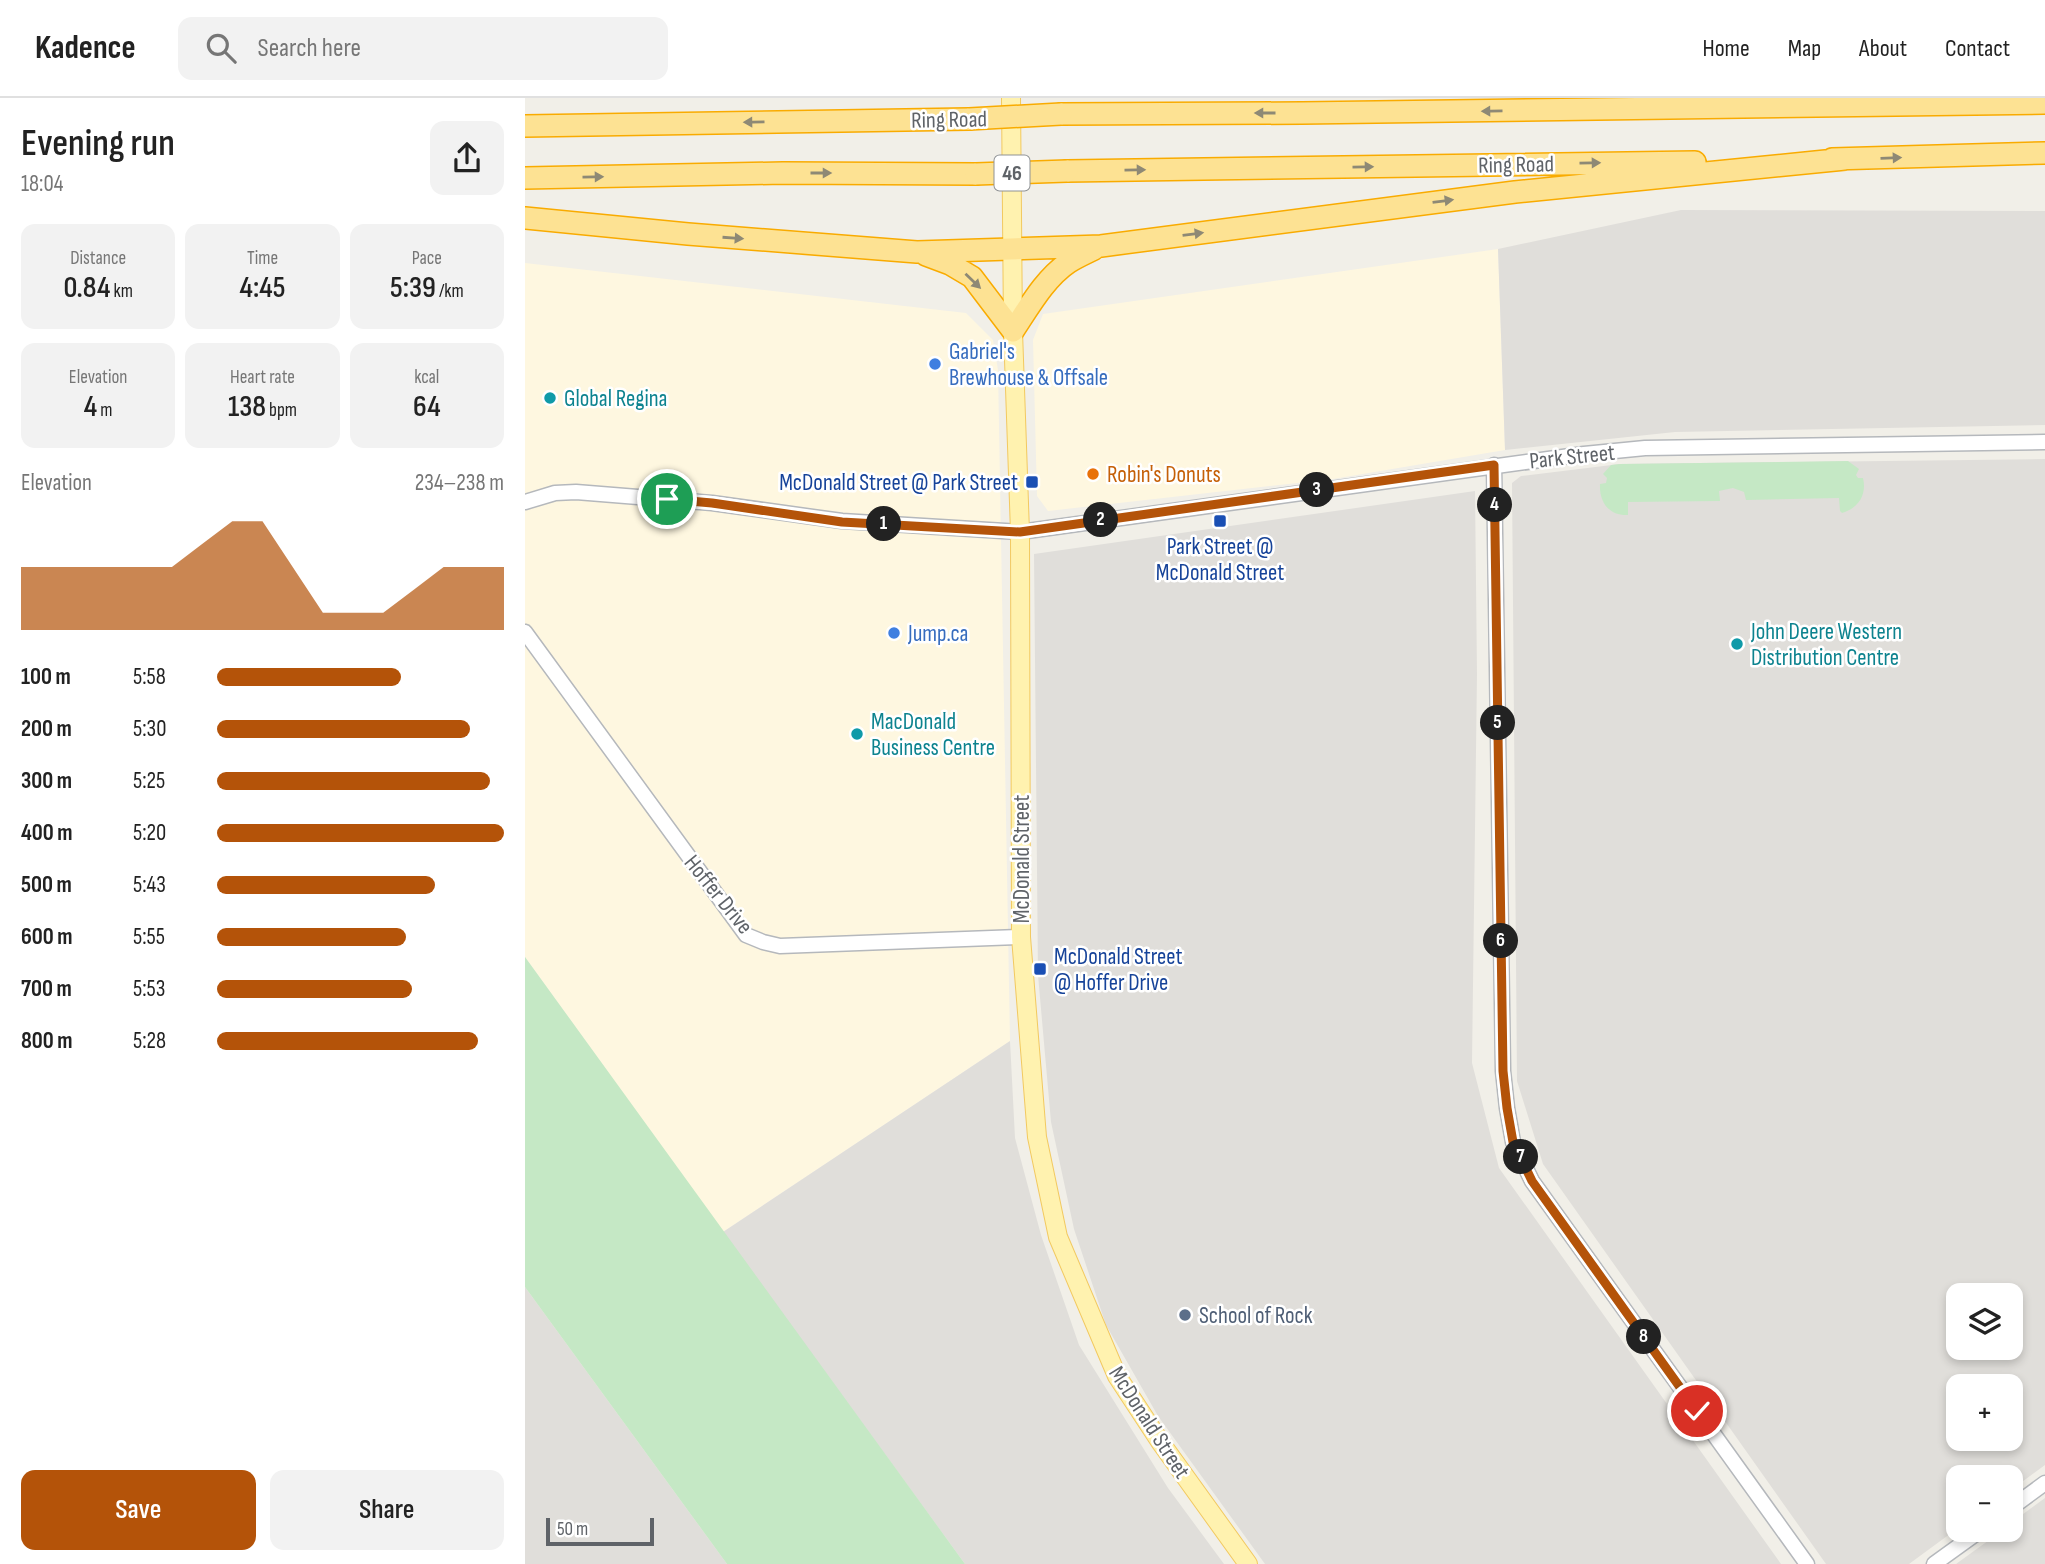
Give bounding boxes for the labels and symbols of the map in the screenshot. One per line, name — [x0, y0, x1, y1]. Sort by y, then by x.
street label: Ring Road — [911, 105, 987, 135]
one-way arrow — [1481, 105, 1503, 116]
one-way arrow — [1253, 107, 1275, 119]
one-way arrow — [743, 117, 765, 128]
street label: Ring Road — [1478, 150, 1554, 180]
one-way arrow — [1880, 152, 1902, 163]
road number: 46 — [995, 155, 1029, 190]
one-way arrow — [1579, 157, 1601, 169]
one-way arrow — [1352, 161, 1374, 173]
one-way arrow — [1124, 165, 1146, 176]
one-way arrow — [810, 167, 832, 179]
one-way arrow — [582, 171, 604, 182]
one-way arrow — [1432, 196, 1454, 207]
one-way arrow — [1182, 228, 1204, 239]
one-way arrow — [723, 233, 745, 244]
one-way arrow — [965, 273, 982, 289]
place label: Gabriel's Brewhouse & Offsale — [949, 338, 1108, 392]
marker: Gabriel's Brewhouse & Offsale — [927, 356, 943, 372]
place label: Global Regina — [564, 385, 667, 413]
marker: Global Regina — [542, 390, 558, 406]
street label: Park Street — [1528, 439, 1616, 475]
place label: Robin's Donuts — [1107, 461, 1221, 489]
marker: Robin's Donuts — [1085, 466, 1101, 482]
pin — [637, 469, 697, 529]
place label: McDonald Street @ Park Street — [779, 469, 1018, 497]
pin: 3 — [1299, 472, 1335, 508]
marker: McDonald Street @ Park Street — [1024, 474, 1040, 490]
pin: 4 — [1478, 488, 1513, 522]
pin: 2 — [1083, 502, 1119, 538]
pin: 1 — [867, 506, 901, 542]
marker: Park Street @ McDonald Street — [1212, 513, 1228, 529]
place label: Park Street @ McDonald Street — [1156, 533, 1284, 587]
place label: John Deere Western Distribution Centre — [1750, 618, 1902, 672]
place label: Jump.ca — [907, 620, 968, 648]
marker: Jump.ca — [886, 625, 902, 641]
marker: John Deere Western Distribution Centre — [1729, 636, 1745, 652]
pin: 5 — [1481, 706, 1515, 740]
place label: MacDonald Business Centre — [871, 708, 995, 762]
marker: MacDonald Business Centre — [849, 726, 865, 742]
street label: McDonald Street — [1008, 795, 1036, 923]
street label: Hoffer Drive — [678, 849, 759, 940]
pin: 6 — [1483, 924, 1518, 958]
place label: McDonald Street @ Hoffer Drive — [1054, 943, 1182, 997]
marker: McDonald Street @ Hoffer Drive — [1032, 961, 1048, 977]
pin: 7 — [1503, 1140, 1539, 1174]
place label: School of Rock — [1199, 1302, 1313, 1330]
marker: School of Rock — [1177, 1307, 1193, 1323]
pin: 8 — [1627, 1320, 1661, 1354]
street label: McDonald Street — [1102, 1361, 1196, 1484]
pin — [1667, 1381, 1727, 1441]
scale bar — [546, 1515, 655, 1547]

